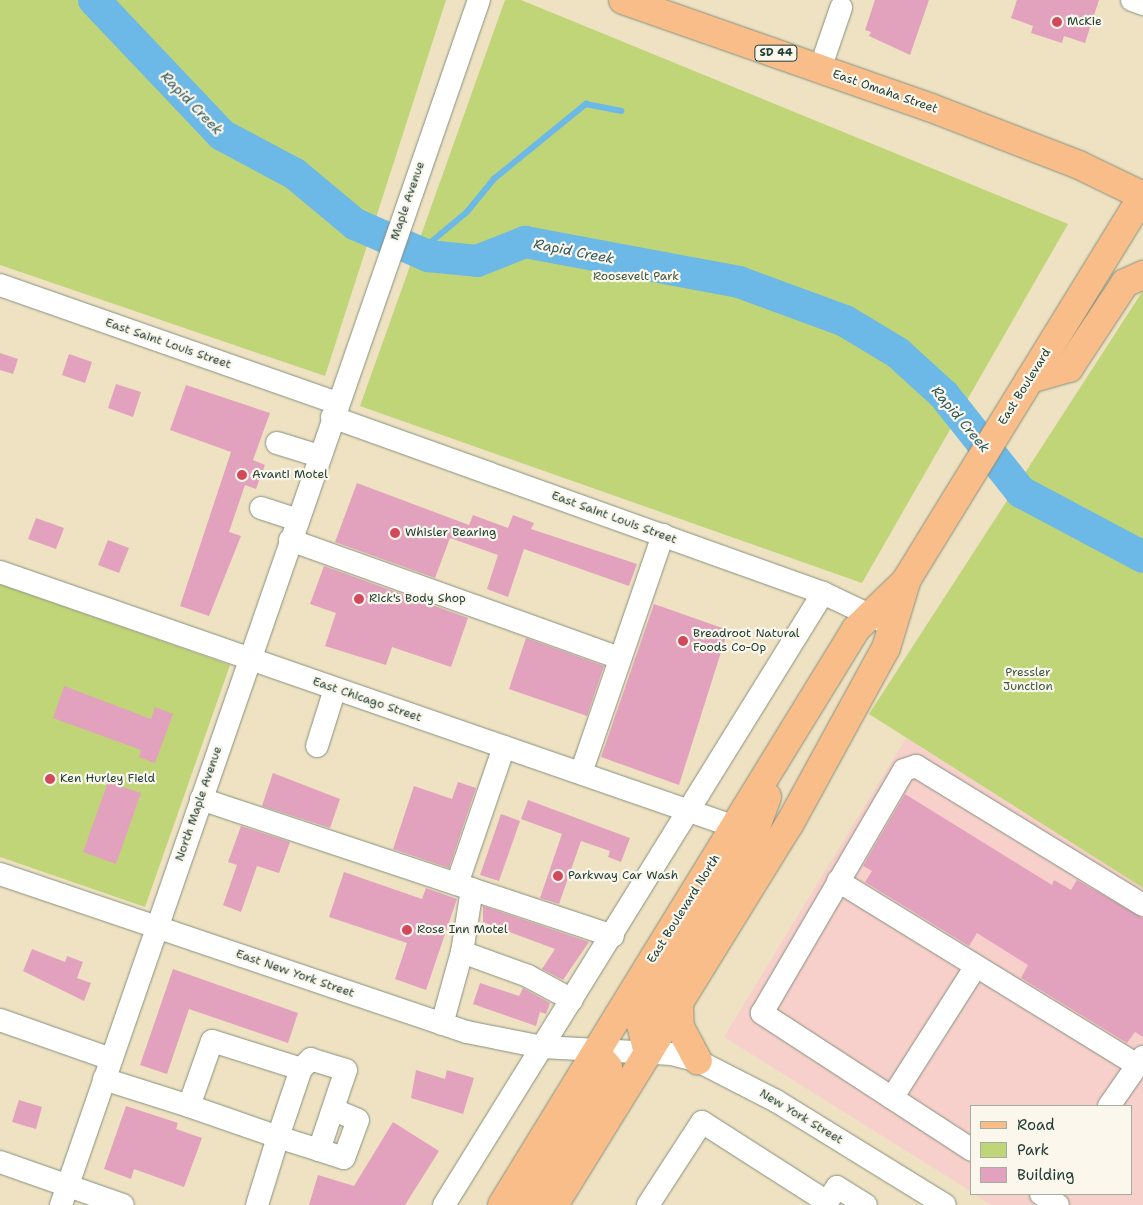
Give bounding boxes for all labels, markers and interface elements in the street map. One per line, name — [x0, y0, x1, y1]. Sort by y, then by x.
place label: McKie — [1067, 15, 1102, 29]
marker: McKie — [1051, 16, 1063, 28]
road number: SD 44 — [754, 44, 798, 62]
street label: East Omaha Street — [831, 67, 939, 117]
water label: Rapid Creek — [158, 68, 226, 138]
street label: Maple Avenue — [388, 160, 428, 242]
water label: Rapid Creek — [532, 235, 616, 267]
park label: Roosevelt Park — [593, 270, 679, 284]
street label: East Saint Louis Street — [103, 316, 233, 372]
street label: East Boulevard — [996, 346, 1054, 428]
water label: Rapid Creek — [928, 382, 994, 456]
place label: Avanti Motel — [252, 468, 328, 482]
marker: Avanti Motel — [236, 469, 248, 481]
street label: East Saint Louis Street — [549, 489, 679, 547]
place label: Whisler Bearing — [405, 526, 496, 540]
marker: Whisler Bearing — [389, 527, 401, 539]
place label: Rick's Body Shop — [369, 592, 466, 606]
marker: Rick's Body Shop — [353, 593, 365, 605]
place label: Breadroot Natural Foods Co-Op — [693, 627, 799, 655]
marker: Breadroot Natural Foods Co-Op — [677, 635, 689, 647]
park label: Pressler Junction — [1003, 666, 1053, 694]
street label: East Chicago Street — [311, 675, 423, 725]
street label: North Maple Avenue — [173, 745, 225, 863]
place label: Ken Hurley Field — [60, 772, 155, 786]
marker: Ken Hurley Field — [44, 773, 56, 785]
street label: East Boulevard North — [645, 852, 723, 966]
place label: Parkway Car Wash — [568, 869, 678, 883]
marker: Parkway Car Wash — [552, 870, 564, 882]
place label: Rose Inn Motel — [417, 923, 508, 937]
marker: Rose Inn Motel — [401, 924, 413, 936]
street label: East New York Street — [234, 947, 356, 1001]
street label: New York Street — [757, 1086, 845, 1148]
legend — [970, 1105, 1133, 1195]
text: Road — [1017, 1115, 1055, 1135]
text: Park — [1017, 1140, 1049, 1160]
text: Building — [1017, 1165, 1074, 1185]

